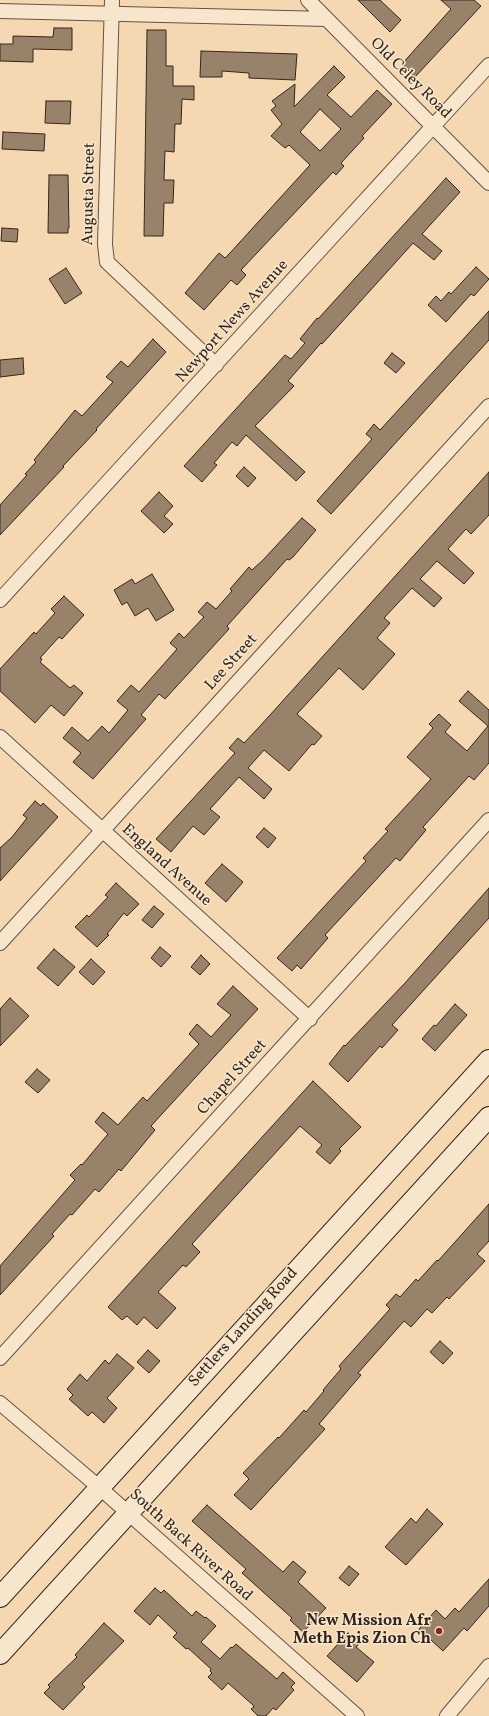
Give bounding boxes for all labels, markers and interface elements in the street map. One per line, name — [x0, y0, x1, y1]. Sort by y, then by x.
street label: Old Celey Road — [365, 34, 455, 124]
street label: Augusta Street — [80, 142, 100, 246]
street label: Newport News Avenue — [173, 257, 293, 387]
street label: Lee Street — [202, 631, 262, 695]
street label: England Avenue — [117, 821, 215, 911]
street label: Chapel Street — [194, 1036, 272, 1120]
street label: Settlers Landing Road — [185, 1264, 303, 1392]
street label: South Back River Road — [124, 1486, 256, 1606]
place label: New Mission Afr Meth Epis Zion Ch — [293, 1612, 431, 1650]
marker: New Mission Afr Meth Epis Zion Ch — [434, 1626, 444, 1636]

